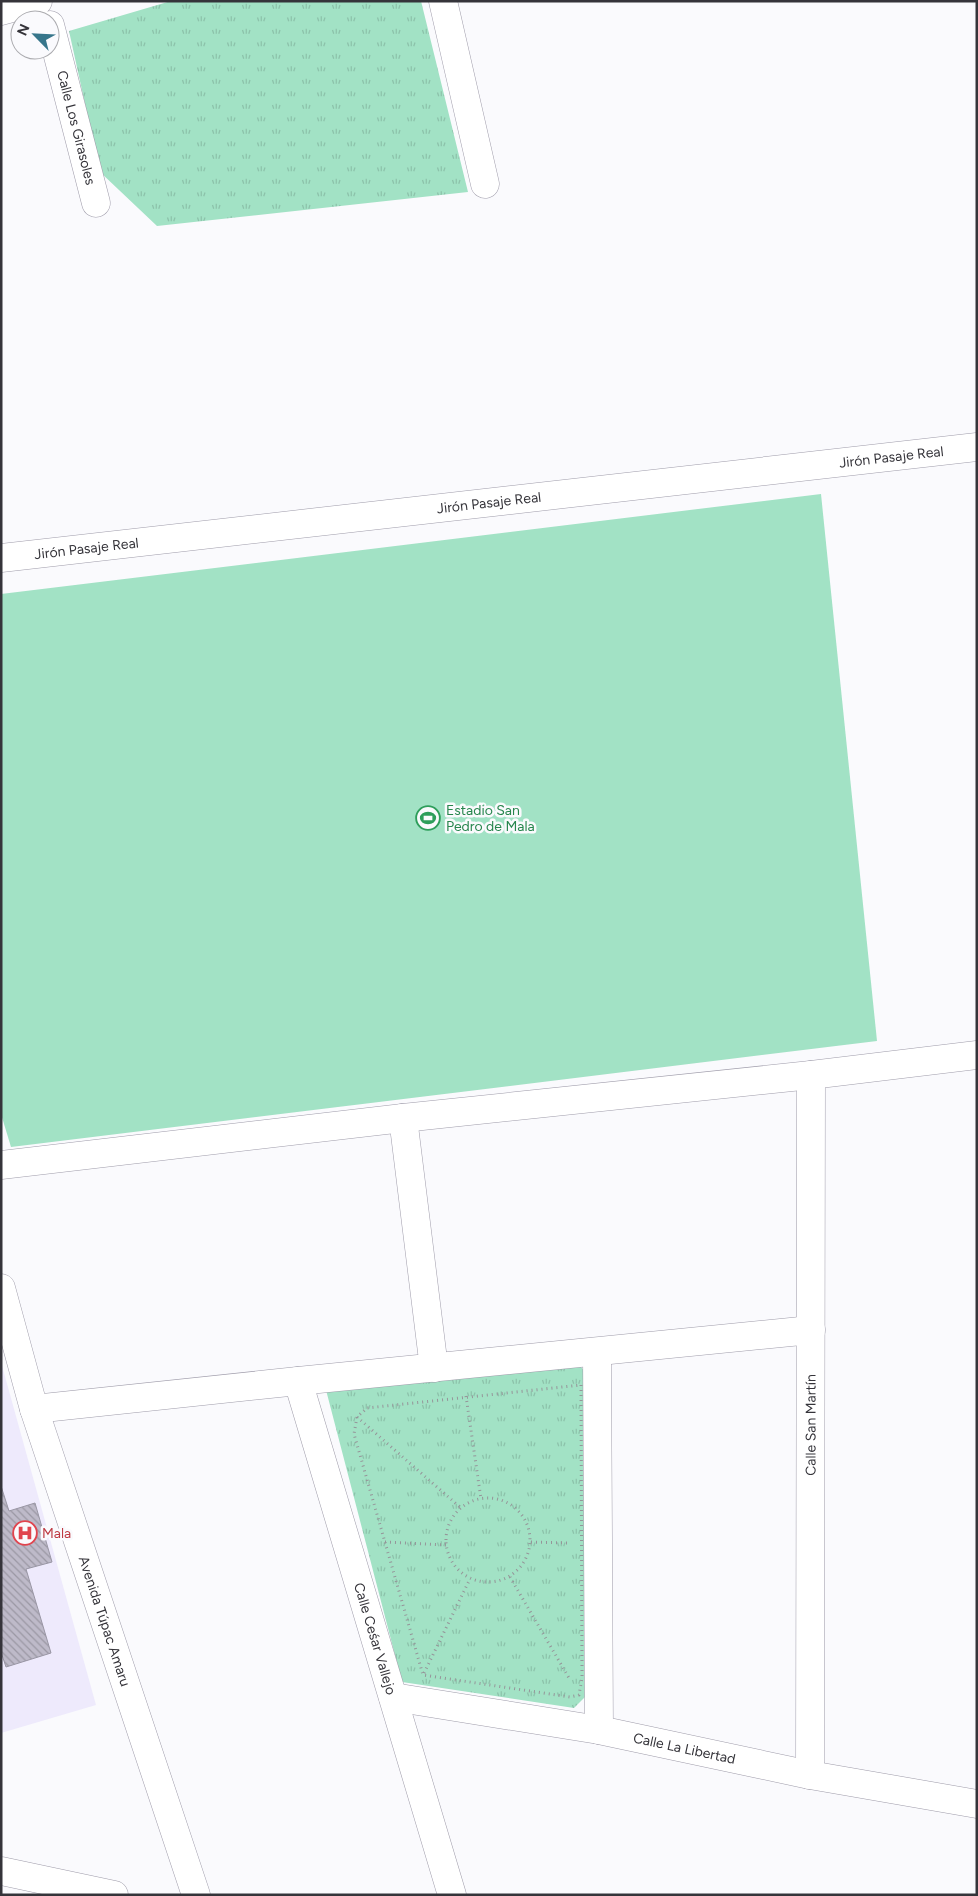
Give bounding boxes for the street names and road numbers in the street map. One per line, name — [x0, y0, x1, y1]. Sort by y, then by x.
street label: Calle Los Girasoles — [53, 69, 99, 187]
street label: Jirón Pasaje Real — [838, 443, 944, 472]
street label: Jirón Pasaje Real — [436, 489, 542, 517]
street label: Jirón Pasaje Real — [33, 534, 140, 563]
street label: Calle San Martín — [802, 1374, 820, 1476]
street label: Avenida Túpac Amaru — [75, 1554, 134, 1689]
street label: Calle Ceśar Vallejo — [350, 1581, 400, 1697]
street label: Calle La Libertad — [632, 1730, 737, 1768]

